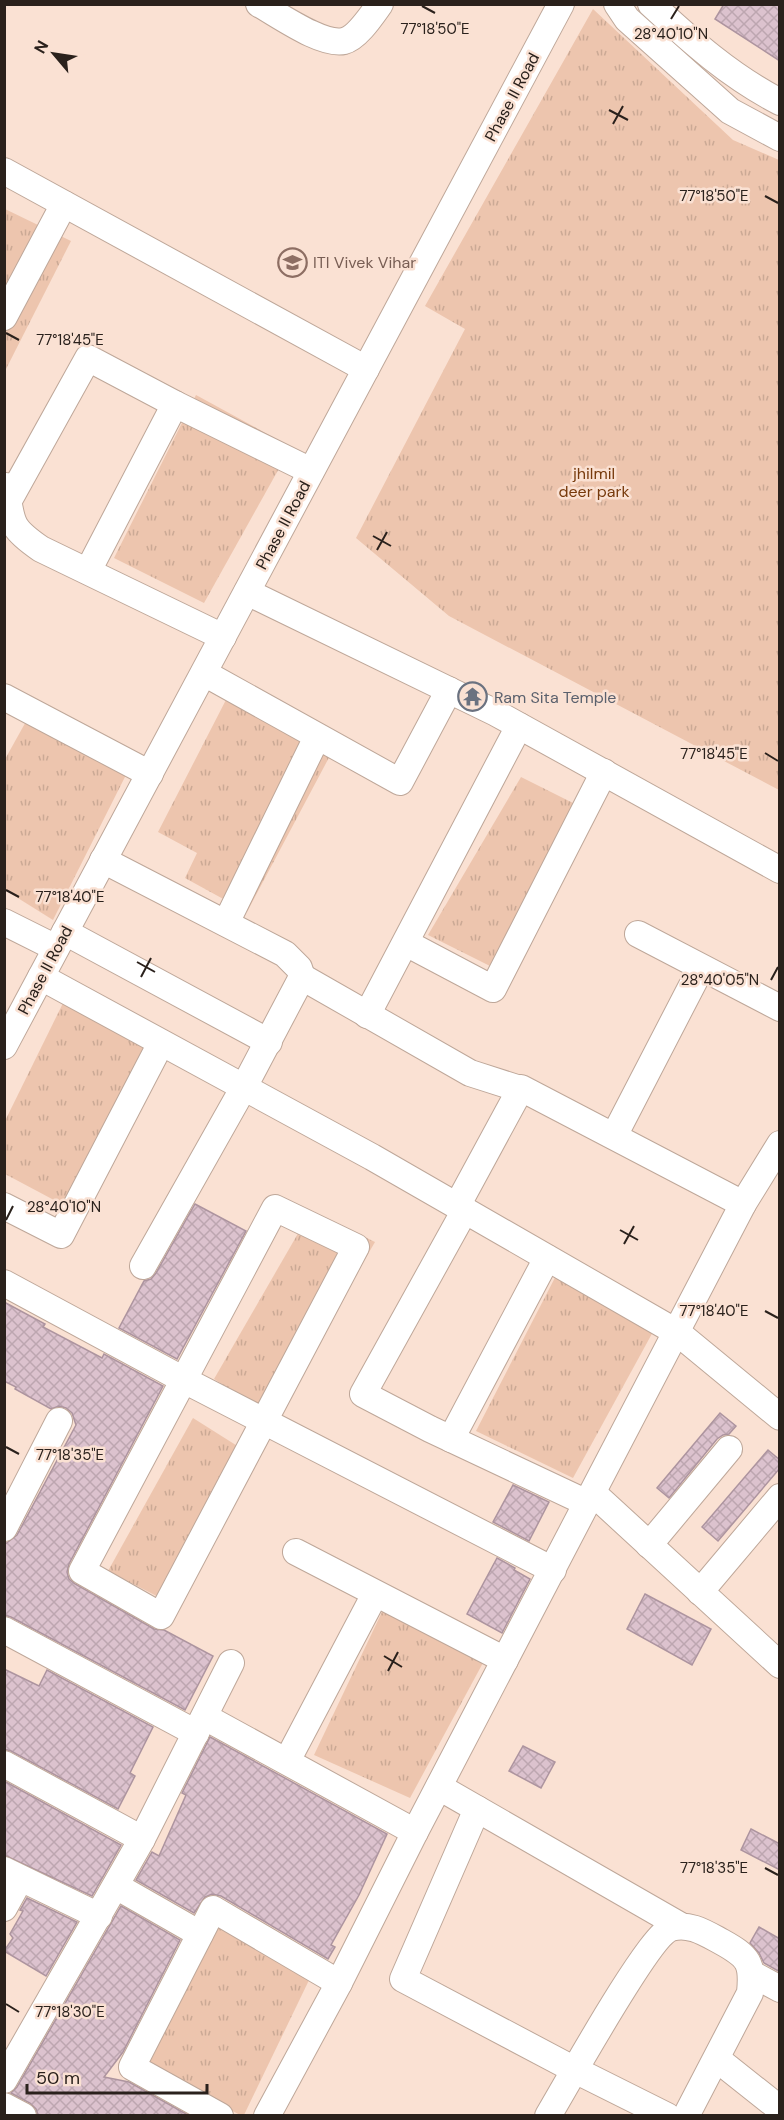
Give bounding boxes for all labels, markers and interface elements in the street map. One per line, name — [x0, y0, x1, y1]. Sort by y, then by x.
text: 77°18'50"E — [400, 19, 470, 39]
north arrow — [24, 24, 84, 84]
text: 28°40'10"N — [634, 24, 708, 44]
text: N — [29, 37, 53, 57]
street label: Phase II Road — [480, 49, 544, 145]
text: 77°18'50"E — [679, 186, 749, 206]
school or university icon: ITI Vivek Vihar — [276, 246, 308, 278]
place label: ITI Vivek Vihar — [313, 252, 416, 273]
text: 77°18'45"E — [36, 330, 104, 350]
park label: jhilmil deer park — [558, 463, 630, 502]
street label: Phase II Road — [251, 477, 315, 573]
temple icon: Ram Sita Temple — [457, 681, 489, 713]
place label: Ram Sita Temple — [494, 687, 616, 708]
text: 77°18'45"E — [680, 744, 748, 764]
text: 77°18'40"E — [36, 887, 104, 907]
street label: Phase II Road — [13, 922, 77, 1018]
text: 28°40'05"N — [681, 970, 759, 990]
text: 28°40'10"N — [27, 1197, 101, 1217]
text: 77°18'40"E — [680, 1301, 748, 1321]
text: 77°18'35"E — [36, 1445, 104, 1465]
text: 77°18'35"E — [680, 1858, 748, 1878]
text: 77°18'30"E — [35, 2002, 105, 2022]
scale bar — [27, 2057, 207, 2095]
text: 50 m — [36, 2066, 80, 2090]

